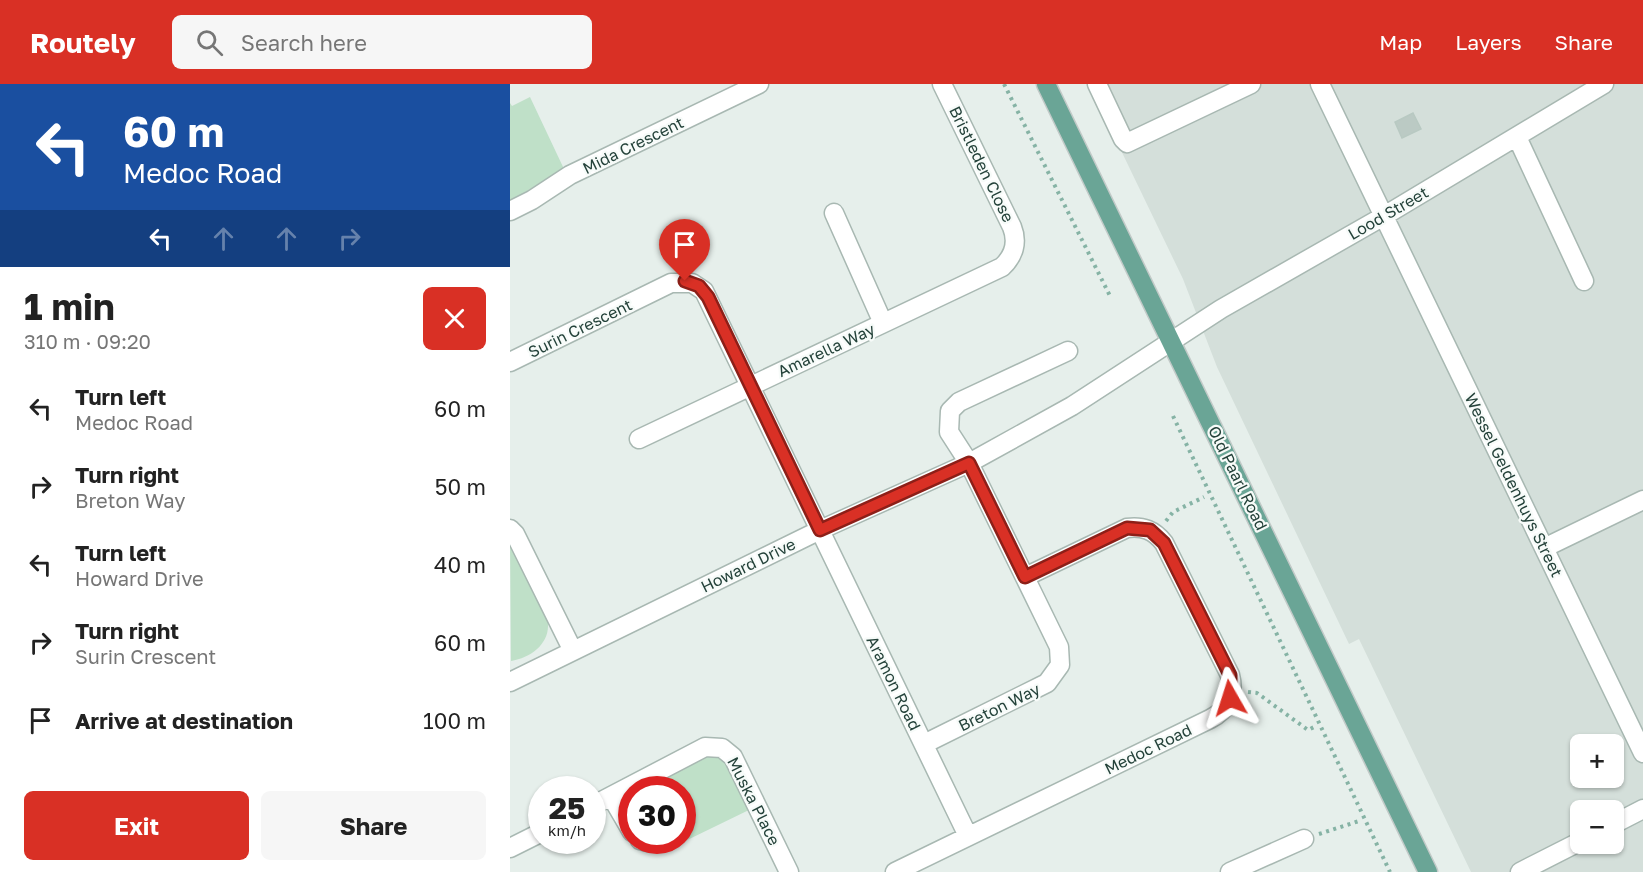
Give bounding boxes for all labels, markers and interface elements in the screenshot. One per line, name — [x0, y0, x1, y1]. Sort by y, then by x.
search box — [172, 15, 592, 69]
text: Routely — [30, 26, 136, 59]
icon: search — [193, 26, 226, 59]
text: Search here — [241, 29, 367, 56]
text: Map — [1379, 29, 1422, 55]
text: Layers — [1455, 29, 1522, 55]
text: Share — [1555, 29, 1613, 55]
street label: Bristleden Close — [945, 103, 1019, 225]
text: 60 m — [123, 106, 224, 156]
icon: left — [24, 108, 102, 186]
street label: Mida Crescent — [579, 112, 687, 178]
text: Medoc Road — [123, 157, 282, 189]
street label: Lood Street — [1344, 182, 1432, 244]
pin — [659, 219, 710, 281]
icon: left — [144, 222, 177, 255]
icon: ahead — [207, 222, 240, 255]
icon: ahead — [270, 222, 303, 255]
icon: right — [333, 222, 366, 255]
icon: arrive — [668, 228, 701, 261]
text: 1 min — [24, 285, 115, 328]
button: close — [423, 287, 486, 350]
street label: Surin Crescent — [525, 294, 635, 362]
street label: Amarella Way — [774, 319, 878, 381]
text: 310 m · 09:20 — [24, 329, 151, 353]
text: Turn left — [75, 383, 166, 410]
street label: Wessel Geldenhuys Street — [1461, 390, 1567, 580]
icon: left — [24, 392, 57, 425]
text: 60 m — [434, 395, 486, 422]
text: Medoc Road — [75, 410, 193, 434]
street label: Old Paarl Road — [1204, 423, 1272, 533]
text: Turn right — [75, 461, 179, 488]
icon: right — [24, 470, 57, 503]
text: 50 m — [435, 473, 486, 500]
text: Breton Way — [75, 488, 185, 512]
street label: Howard Drive — [697, 533, 799, 597]
text: Turn left — [75, 539, 166, 566]
icon: left — [24, 548, 57, 581]
text: 40 m — [434, 551, 486, 578]
text: Howard Drive — [75, 566, 204, 590]
text: Turn right — [75, 617, 179, 644]
icon: right — [24, 626, 57, 659]
text: 60 m — [434, 629, 486, 656]
street label: Aramon Road — [863, 632, 925, 734]
text: Surin Crescent — [75, 644, 216, 668]
position arrow — [1198, 666, 1262, 730]
street label: Breton Way — [955, 679, 1043, 735]
icon: arrive — [24, 704, 57, 737]
text: Arrive at destination — [75, 707, 293, 734]
text: 100 m — [423, 707, 486, 734]
street label: Medoc Road — [1101, 719, 1195, 779]
map controls — [1570, 734, 1624, 854]
button: + — [1570, 734, 1624, 788]
street label: Muska Place — [723, 753, 785, 849]
speed limit sign: 30 — [618, 776, 696, 854]
text: 25 — [549, 790, 585, 826]
button: Exit — [24, 791, 249, 860]
button: Share — [261, 791, 486, 860]
button: − — [1570, 800, 1624, 854]
text: km/h — [548, 821, 586, 839]

